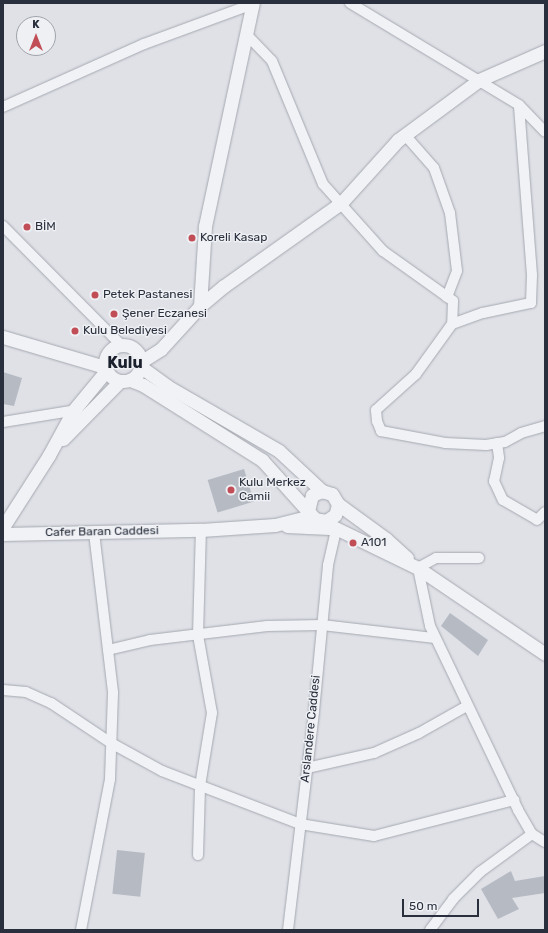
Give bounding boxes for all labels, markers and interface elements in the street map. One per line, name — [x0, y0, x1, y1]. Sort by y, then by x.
north arrow — [16, 16, 56, 56]
text: K — [32, 18, 40, 31]
place label: BİM — [35, 220, 56, 234]
marker: BİM — [22, 222, 32, 232]
place label: Koreli Kasap — [200, 231, 267, 245]
marker: Koreli Kasap — [187, 233, 197, 243]
place label: Petek Pastanesi — [103, 288, 193, 302]
marker: Petek Pastanesi — [90, 290, 100, 300]
place label: Şener Eczanesi — [122, 307, 207, 321]
marker: Şener Eczanesi — [109, 309, 119, 319]
place label: Kulu Belediyesi — [83, 324, 167, 338]
marker: Kulu Belediyesi — [70, 326, 80, 336]
district label: Kulu — [107, 353, 143, 373]
place label: Kulu Merkez Camii — [239, 476, 306, 504]
marker: Kulu Merkez Camii — [226, 485, 236, 495]
street label: Cafer Baran Caddesi — [45, 524, 159, 540]
place label: A101 — [361, 536, 386, 550]
marker: A101 — [348, 538, 358, 548]
street label: Arslandere Caddesi — [298, 674, 324, 784]
scale bar — [404, 891, 481, 917]
text: 50 m — [409, 899, 437, 913]

